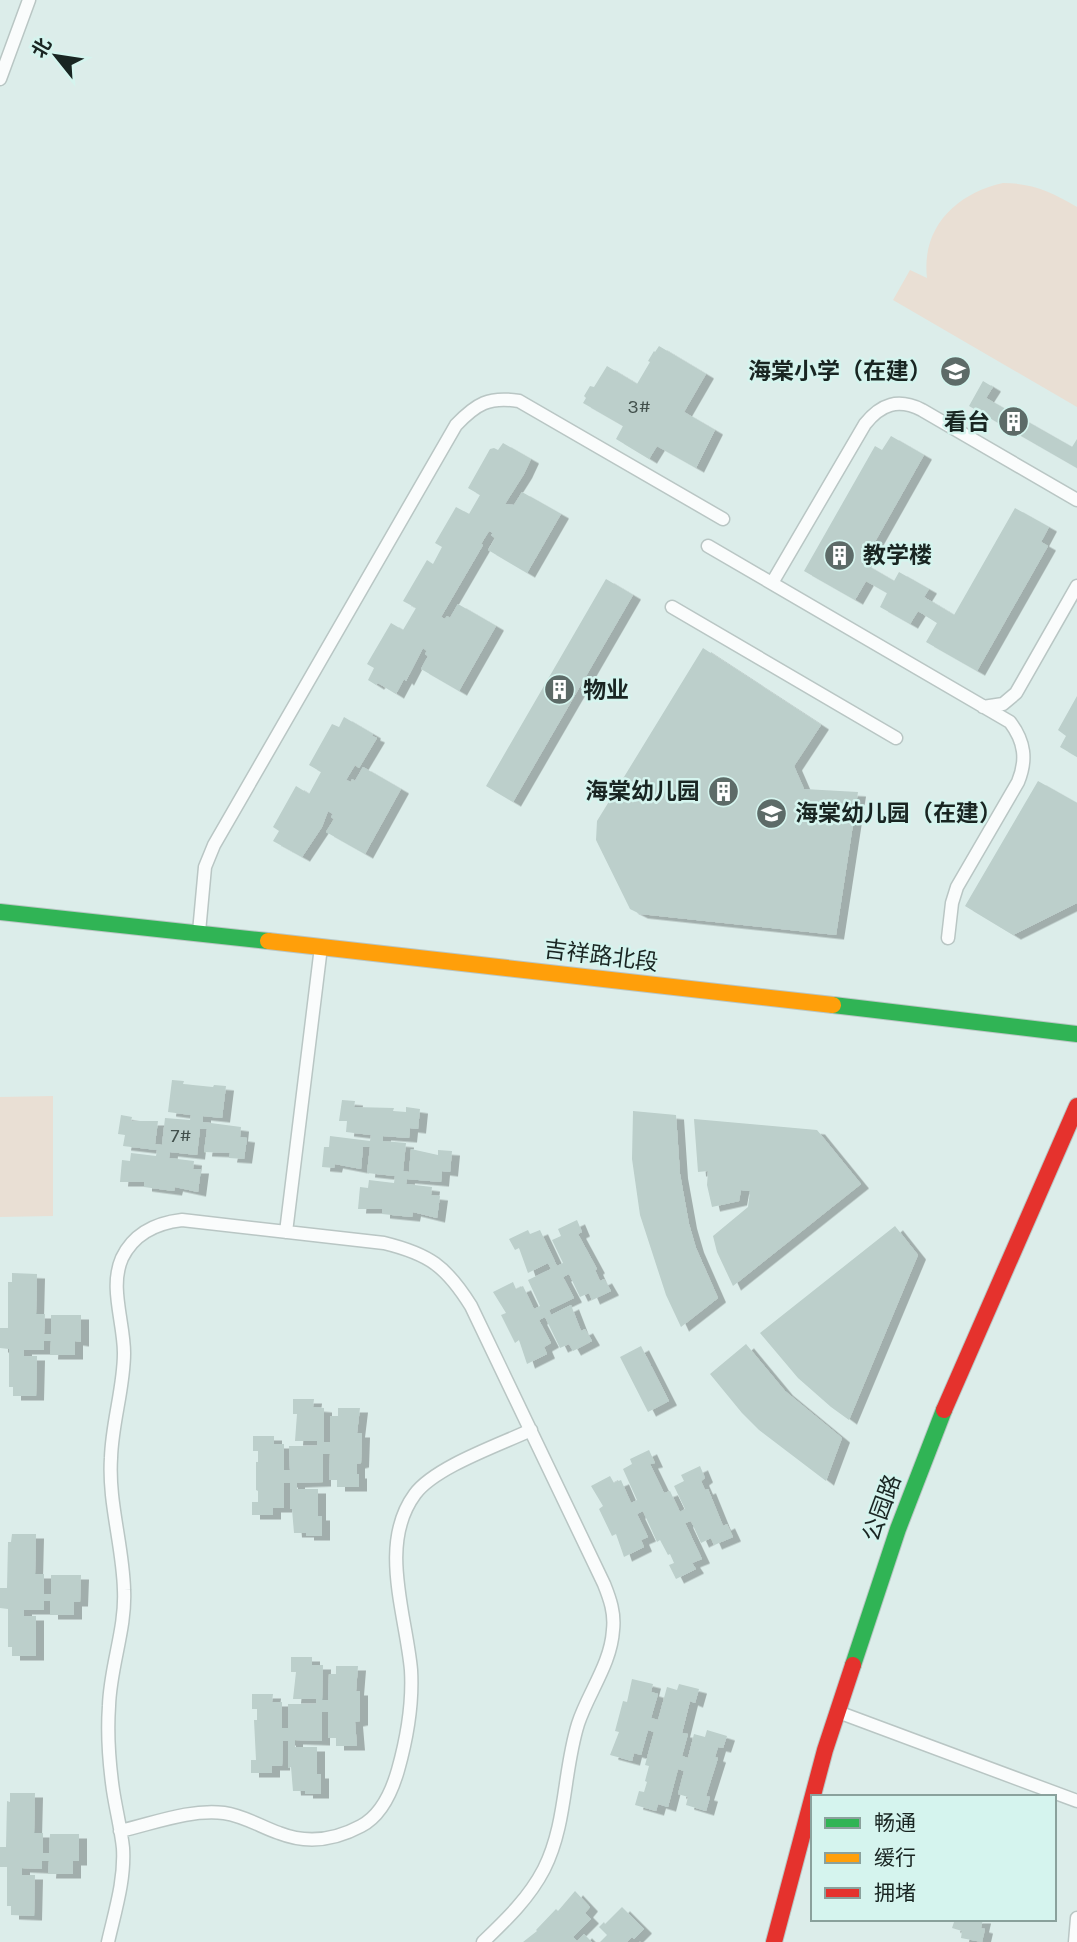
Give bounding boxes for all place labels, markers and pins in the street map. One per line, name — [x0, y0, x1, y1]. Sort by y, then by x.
school or university icon: 海棠小学（在建） — [938, 354, 972, 388]
place label: 海棠小学（在建） — [748, 358, 932, 385]
building icon: 看台 — [996, 405, 1030, 439]
place label: 看台 — [944, 409, 990, 436]
building icon: 教学楼 — [823, 538, 857, 572]
place label: 教学楼 — [863, 542, 932, 569]
building icon: 物业 — [543, 673, 577, 707]
place label: 物业 — [583, 677, 629, 704]
building icon: 海棠幼儿园 — [706, 774, 740, 808]
place label: 海棠幼儿园 — [585, 778, 700, 805]
school or university icon: 海棠幼儿园（在建） — [755, 796, 789, 830]
place label: 海棠幼儿园（在建） — [795, 800, 1002, 827]

